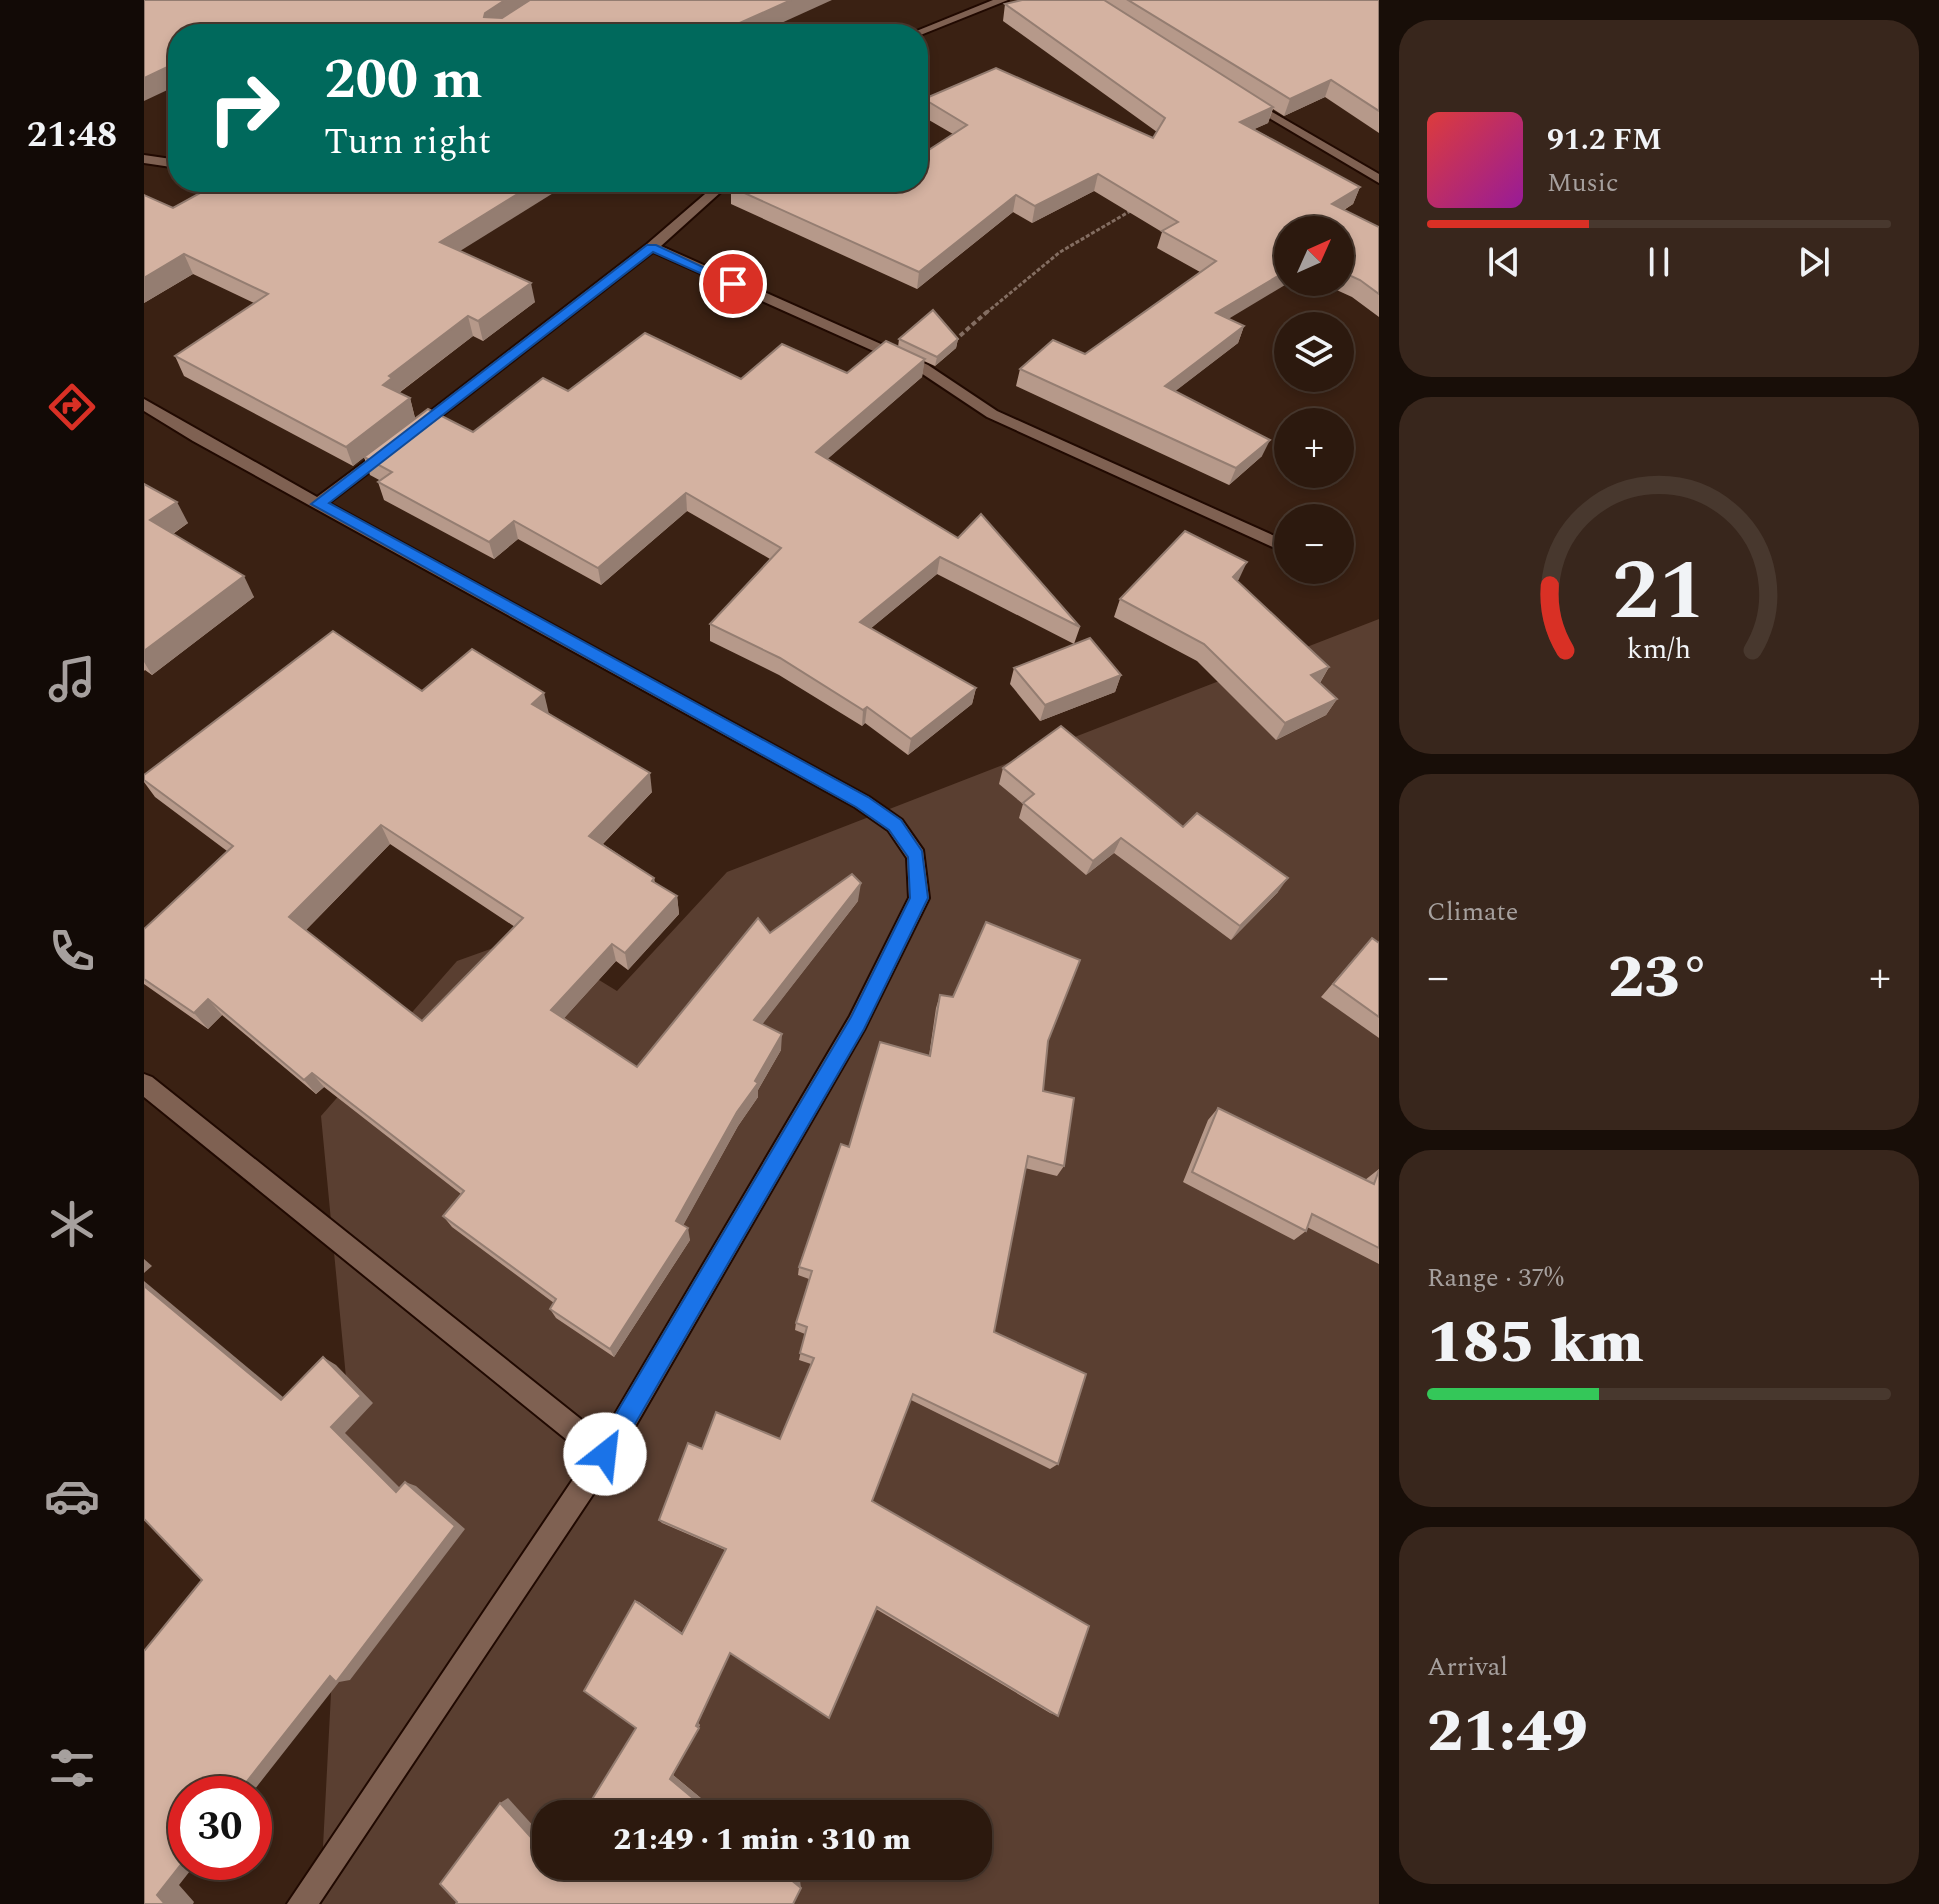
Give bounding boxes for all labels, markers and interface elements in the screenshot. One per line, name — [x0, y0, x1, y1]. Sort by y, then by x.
text: 200 m — [324, 38, 483, 123]
icon: right — [192, 56, 296, 160]
text: 21:48 — [27, 108, 117, 163]
text: Turn right — [324, 115, 491, 170]
text: 91.2 FM — [1547, 117, 1662, 163]
text: Music — [1547, 163, 1618, 203]
north arrow — [1274, 216, 1354, 296]
map controls — [1274, 216, 1354, 584]
icon: previous — [1482, 240, 1526, 284]
icon: pause — [1637, 240, 1681, 284]
icon: next — [1792, 240, 1836, 284]
pin — [699, 250, 767, 318]
icon: arrive — [711, 262, 755, 306]
button: layers — [1274, 312, 1354, 392]
icon: directions — [44, 379, 100, 435]
button: + — [1274, 408, 1354, 488]
button: − — [1274, 504, 1354, 584]
text: 21 — [1612, 529, 1706, 656]
text: km/h — [1627, 628, 1691, 671]
icon: music — [44, 651, 100, 707]
text: Climate — [1427, 892, 1518, 932]
icon: phone — [44, 923, 100, 979]
text: 23° — [1608, 932, 1710, 1024]
text: − — [1427, 944, 1449, 1011]
text: + — [1869, 944, 1891, 1011]
icon: climate — [44, 1196, 100, 1252]
text: Range · 37% — [1427, 1258, 1564, 1298]
text: 185 km — [1427, 1297, 1644, 1389]
position arrow — [563, 1412, 647, 1496]
icon: car — [44, 1468, 100, 1524]
text: Arrival — [1427, 1647, 1508, 1687]
text: 21:49 — [1427, 1686, 1588, 1778]
icon: filters — [44, 1740, 100, 1796]
speed limit sign: 30 — [168, 1776, 272, 1880]
text: 21:49 · 1 min · 310 m — [613, 1817, 911, 1863]

